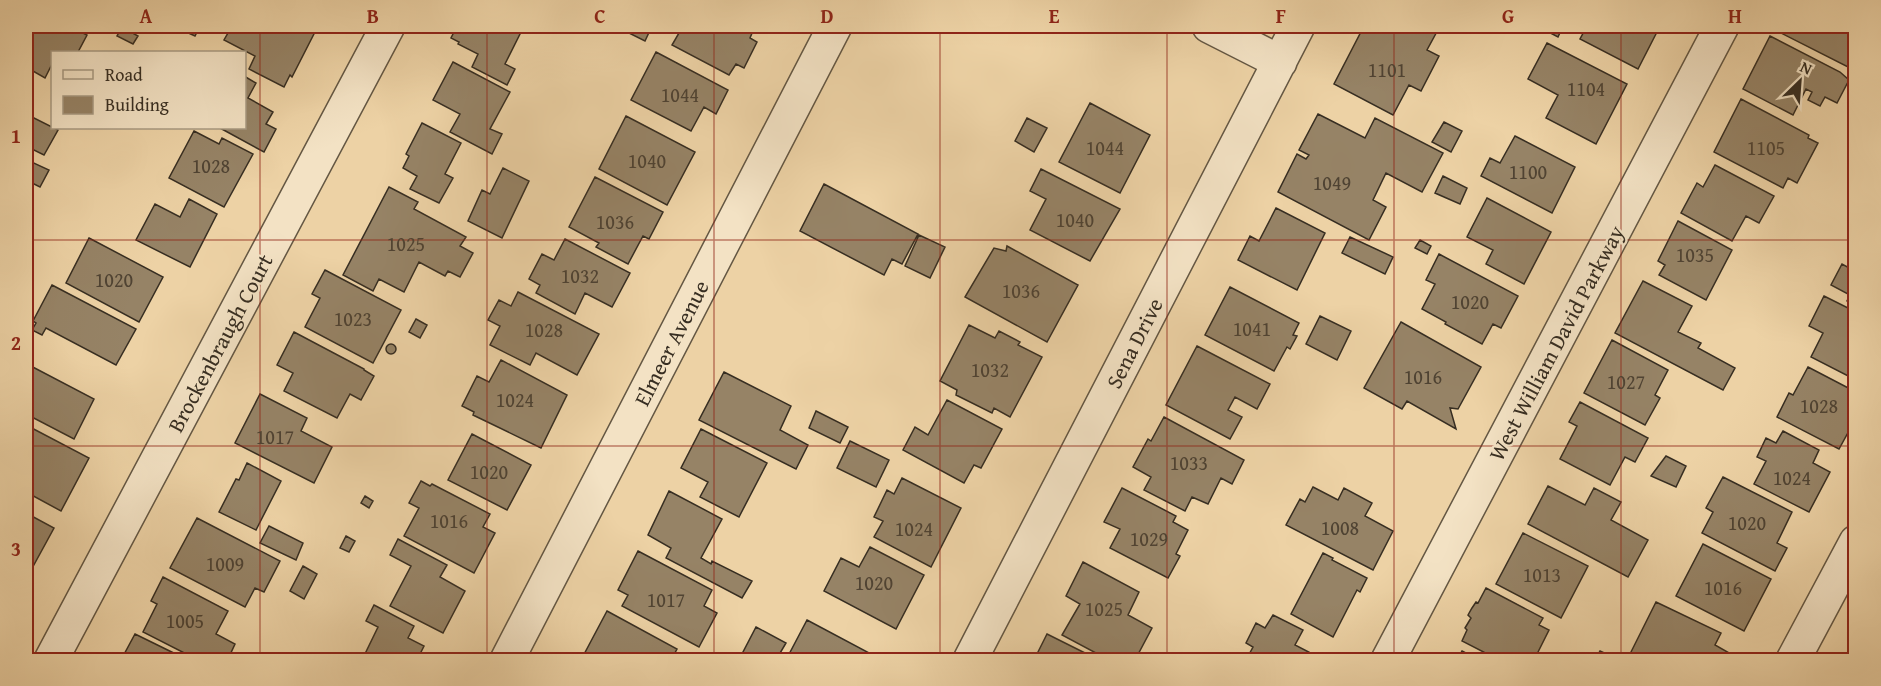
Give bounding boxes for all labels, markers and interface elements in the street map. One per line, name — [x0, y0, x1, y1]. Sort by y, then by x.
text: A — [140, 1, 153, 30]
text: B — [367, 1, 379, 30]
text: C — [594, 1, 606, 30]
text: D — [820, 1, 834, 30]
text: E — [1049, 1, 1060, 30]
text: F — [1276, 1, 1286, 30]
text: G — [1502, 1, 1514, 30]
text: H — [1728, 1, 1742, 30]
legend — [51, 51, 246, 129]
north arrow — [1770, 51, 1830, 111]
text: N — [1796, 54, 1817, 81]
house number: 1101 — [1368, 55, 1406, 84]
text: Road — [105, 61, 143, 88]
house number: 1104 — [1567, 74, 1605, 103]
house number: 1044 — [661, 80, 699, 109]
text: Building — [105, 91, 169, 118]
text: 1 — [11, 121, 21, 150]
house number: 1044 — [1086, 133, 1124, 162]
house number: 1105 — [1747, 133, 1785, 162]
house number: 1040 — [628, 146, 666, 175]
house number: 1028 — [192, 151, 230, 180]
house number: 1100 — [1509, 157, 1547, 186]
house number: 1049 — [1313, 168, 1351, 197]
house number: 1040 — [1056, 205, 1094, 234]
house number: 1036 — [596, 207, 634, 236]
street label: West William David Parkway — [1480, 220, 1632, 466]
house number: 1025 — [387, 229, 425, 258]
house number: 1035 — [1676, 240, 1714, 269]
street label: Brockenbraugh Court — [159, 248, 281, 438]
house number: 1032 — [561, 261, 599, 290]
house number: 1020 — [95, 265, 133, 294]
street label: Elmeer Avenue — [626, 275, 716, 411]
house number: 1036 — [1002, 276, 1040, 305]
house number: 1020 — [1451, 287, 1489, 316]
street label: Sena Drive — [1097, 292, 1171, 394]
house number: 1023 — [334, 304, 372, 333]
house number: 1041 — [1233, 314, 1271, 343]
house number: 1028 — [525, 315, 563, 344]
text: 2 — [11, 328, 21, 357]
house number: 1032 — [971, 355, 1009, 384]
house number: 1016 — [1404, 362, 1442, 391]
house number: 1027 — [1607, 367, 1645, 396]
house number: 1024 — [496, 385, 534, 414]
house number: 1028 — [1800, 391, 1838, 420]
house number: 1017 — [256, 422, 294, 451]
house number: 1033 — [1170, 448, 1208, 477]
house number: 1020 — [470, 457, 508, 486]
house number: 1024 — [1773, 463, 1811, 492]
house number: 1016 — [430, 506, 468, 535]
house number: 1020 — [1728, 508, 1766, 537]
house number: 1008 — [1321, 513, 1359, 542]
house number: 1024 — [895, 514, 933, 543]
house number: 1029 — [1130, 524, 1168, 553]
text: 3 — [11, 534, 21, 563]
house number: 1009 — [206, 549, 244, 578]
house number: 1013 — [1523, 560, 1561, 589]
house number: 1020 — [855, 568, 893, 597]
house number: 1016 — [1704, 573, 1742, 602]
house number: 1017 — [647, 585, 685, 614]
house number: 1025 — [1085, 594, 1123, 623]
house number: 1005 — [166, 606, 204, 635]

